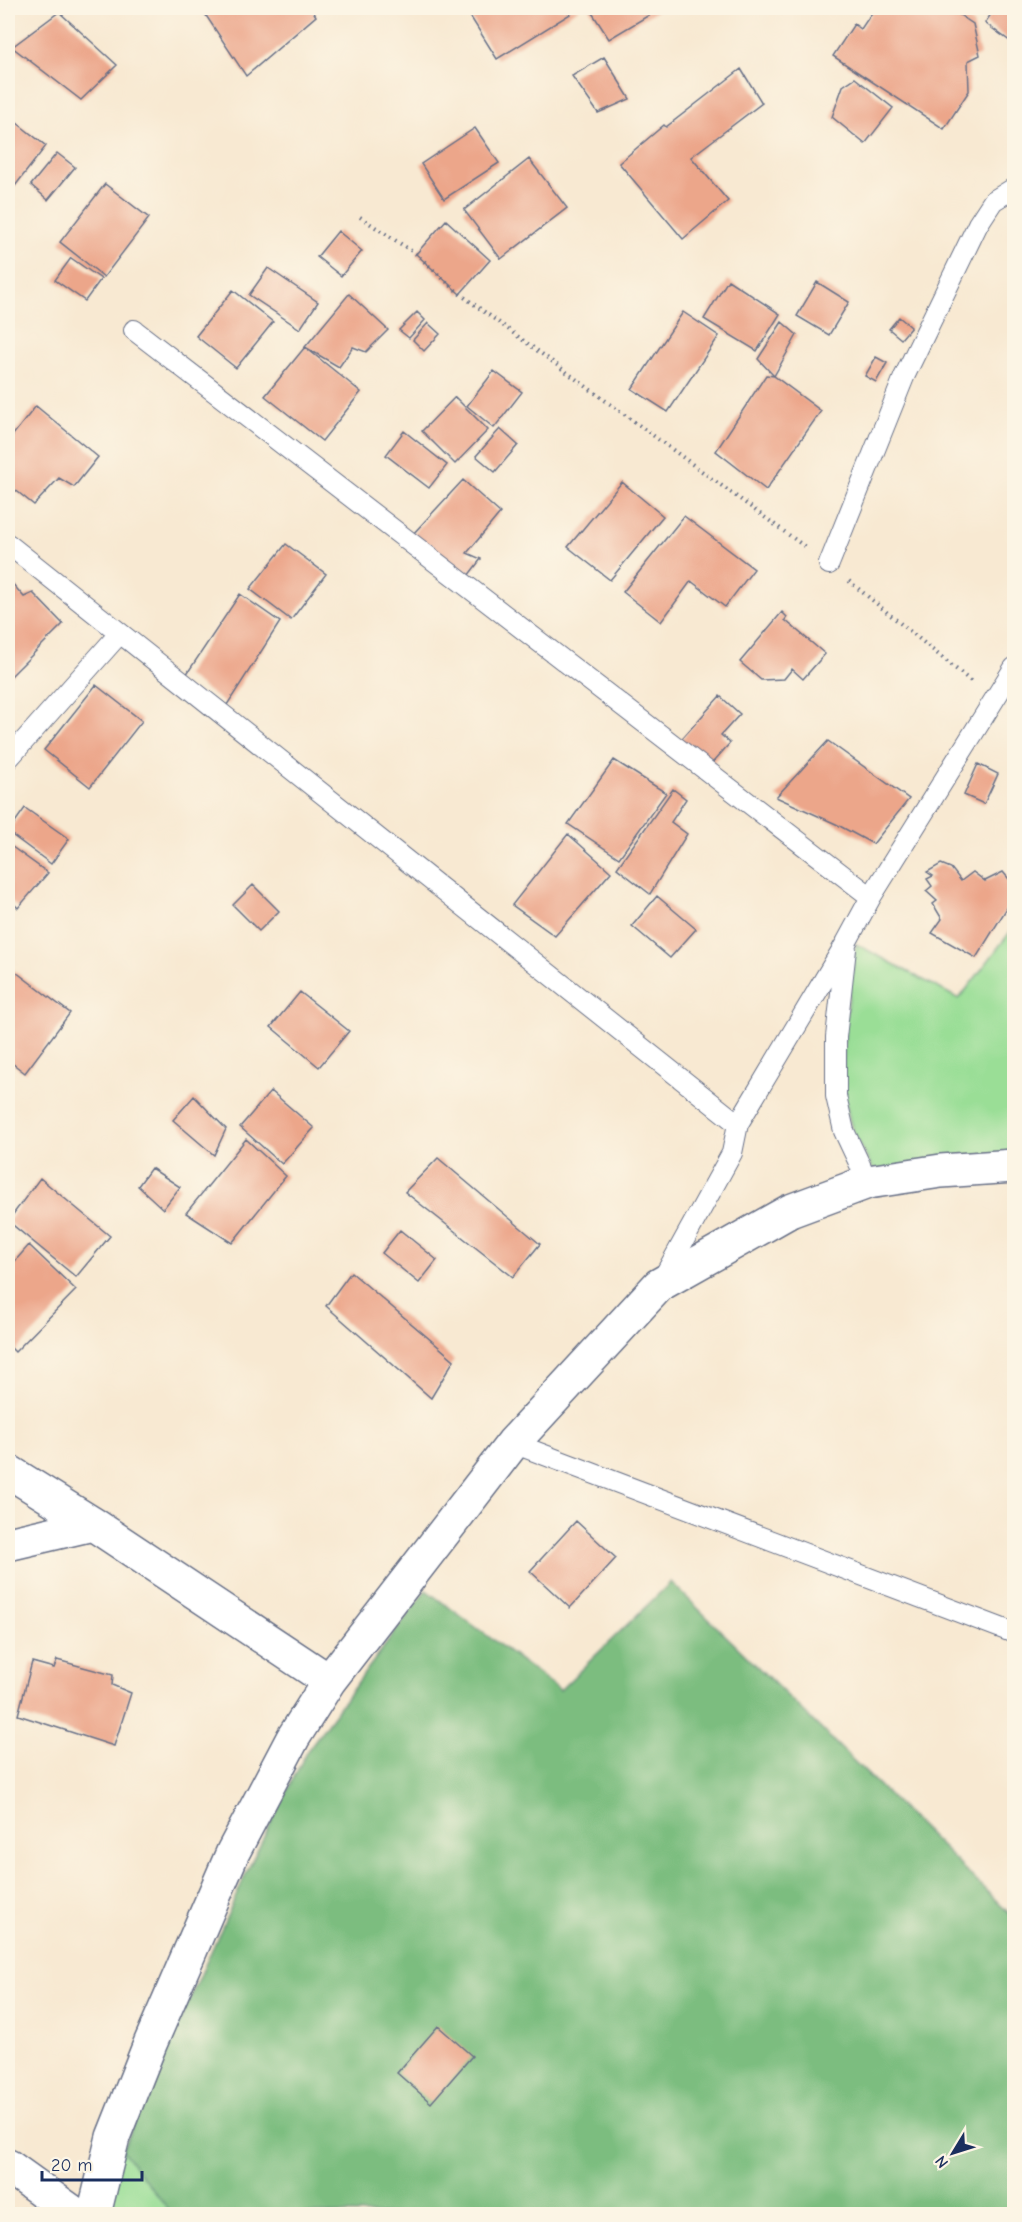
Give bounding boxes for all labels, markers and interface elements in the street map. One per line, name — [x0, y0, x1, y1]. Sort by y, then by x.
north arrow — [923, 2123, 983, 2183]
scale bar — [42, 2144, 142, 2182]
text: N — [932, 2152, 952, 2171]
text: 20 m — [51, 2155, 92, 2176]

